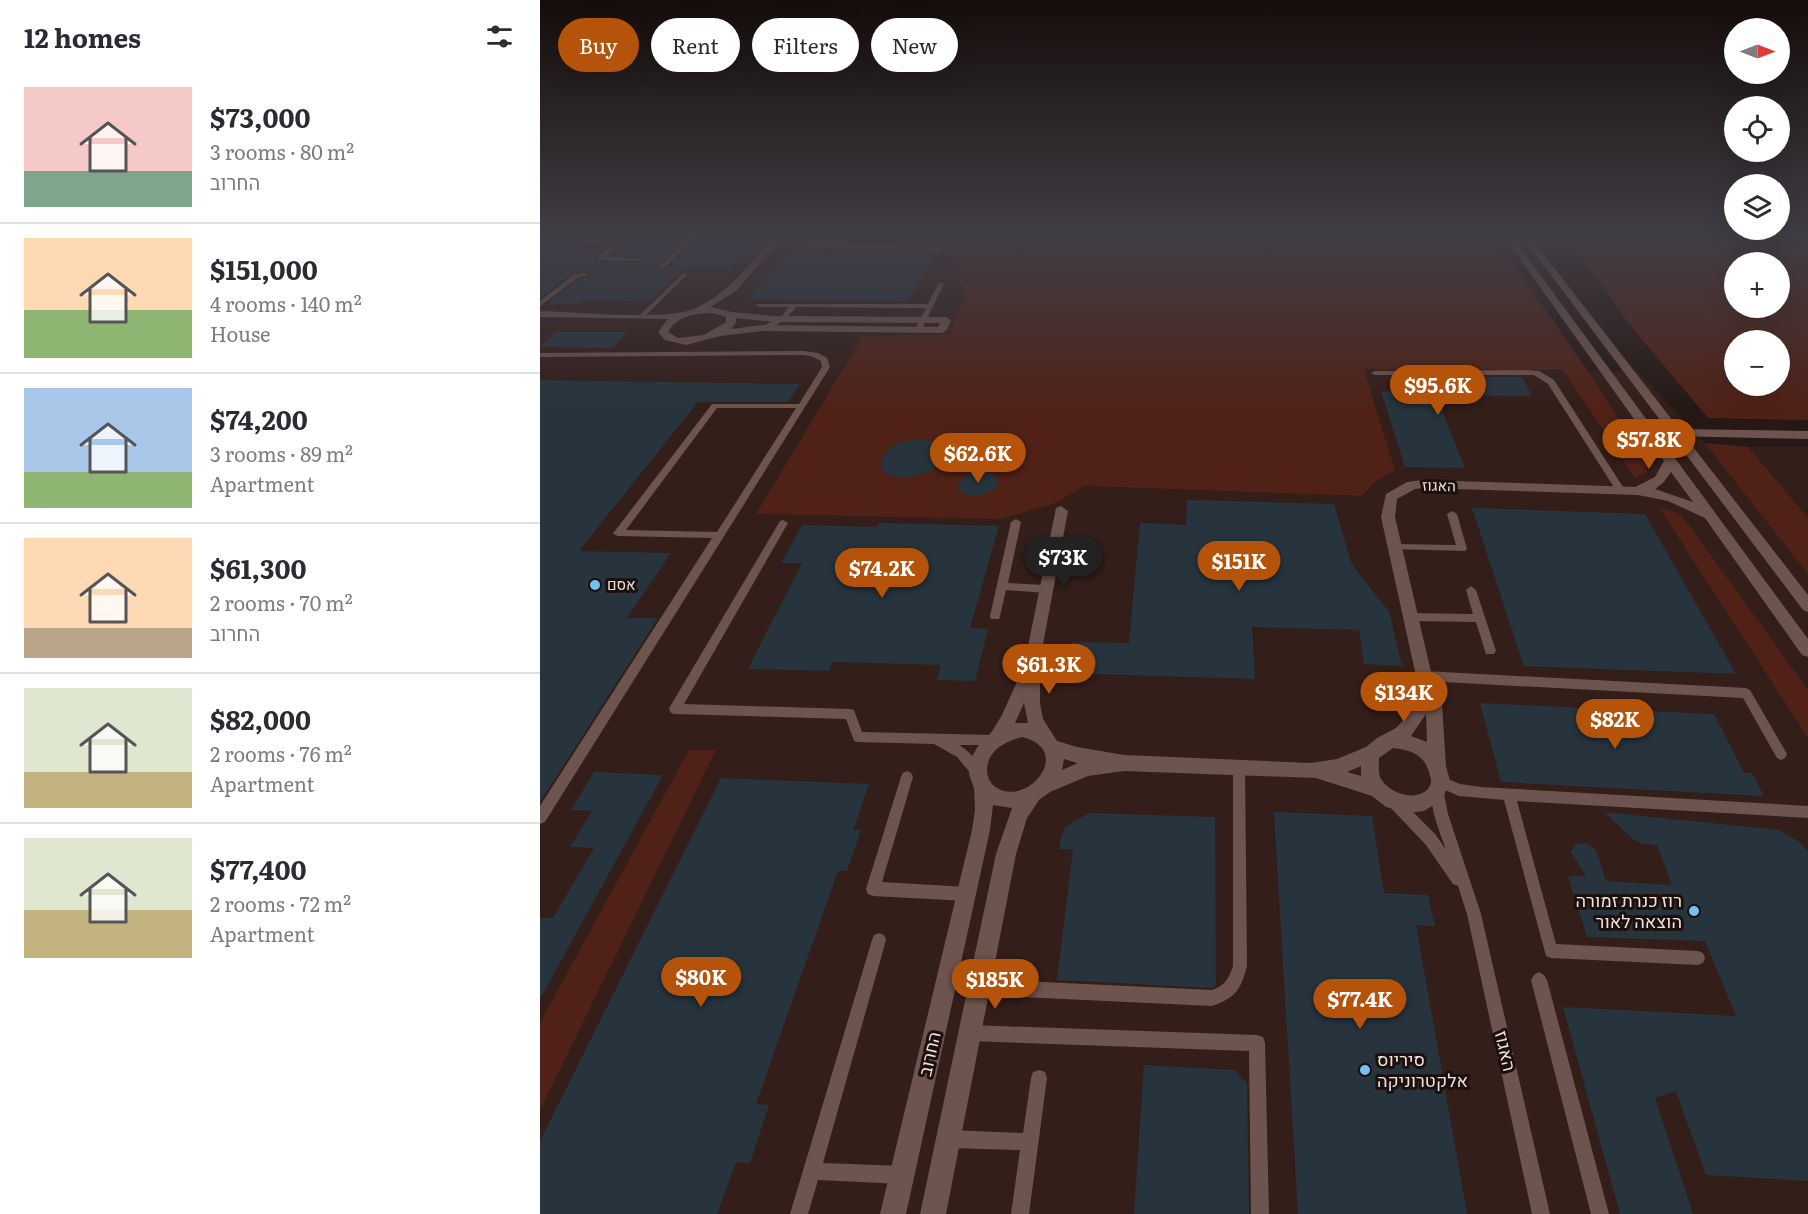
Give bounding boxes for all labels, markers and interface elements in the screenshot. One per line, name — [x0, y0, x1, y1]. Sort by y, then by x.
text: 12 homes — [24, 17, 141, 56]
chip: Buy — [558, 18, 639, 72]
chip: Rent — [651, 18, 740, 72]
chip: Filters — [752, 18, 859, 72]
chip: New — [871, 18, 958, 72]
north arrow — [1724, 18, 1790, 84]
map controls — [1724, 18, 1790, 396]
icon: filters — [483, 20, 516, 53]
button: locate — [1724, 96, 1790, 162]
text: $73,000 — [210, 97, 311, 136]
icon: home — [72, 111, 144, 183]
text: 3 rooms · 80 m² — [210, 136, 354, 166]
text: החרוב — [210, 166, 260, 196]
button: layers — [1724, 174, 1790, 240]
text: $151,000 — [210, 249, 318, 288]
button: + — [1724, 252, 1790, 318]
icon: home — [72, 262, 144, 334]
text: 4 rooms · 140 m² — [210, 288, 362, 318]
text: House — [210, 318, 270, 348]
button: − — [1724, 330, 1790, 396]
pin: $95.6K — [1389, 365, 1487, 416]
text: $95.6K — [1404, 369, 1472, 399]
text: $74,200 — [210, 399, 308, 438]
icon: home — [72, 412, 144, 484]
pin: $57.8K — [1600, 419, 1698, 470]
text: $57.8K — [1616, 423, 1682, 453]
pin: $62.6K — [929, 433, 1027, 484]
text: $62.6K — [944, 437, 1012, 467]
text: 3 rooms · 89 m² — [210, 438, 353, 468]
text: Apartment — [210, 468, 315, 498]
street label: האגוז — [1422, 473, 1456, 496]
pin: $73K — [1027, 537, 1099, 588]
text: $73K — [1038, 541, 1088, 571]
pin: $151K — [1197, 541, 1281, 592]
text: $151K — [1211, 545, 1267, 575]
text: $61,300 — [210, 548, 306, 587]
pin: $74.2K — [833, 548, 931, 599]
text: $74.2K — [849, 552, 915, 582]
icon: home — [72, 562, 144, 634]
place label: אסם — [607, 572, 636, 595]
marker: אסם — [588, 578, 602, 592]
text: 2 rooms · 70 m² — [210, 587, 353, 617]
text: החרוב — [210, 617, 260, 647]
pin: $61.3K — [1000, 644, 1098, 695]
text: $61.3K — [1016, 648, 1082, 678]
pin: $134K — [1362, 672, 1446, 723]
text: $134K — [1374, 676, 1434, 706]
text: $82,000 — [210, 699, 311, 738]
pin: $82K — [1579, 699, 1651, 750]
text: $82K — [1590, 703, 1640, 733]
icon: home — [72, 712, 144, 784]
text: 2 rooms · 76 m² — [210, 738, 352, 768]
text: Apartment — [210, 768, 315, 798]
text: $77,400 — [210, 849, 306, 888]
icon: home — [72, 862, 144, 934]
place label: רוז כנרת זמורה הוצאה לאור — [1576, 886, 1682, 934]
text: 2 rooms · 72 m² — [210, 888, 351, 918]
marker: רוז כנרת זמורה הוצאה לאור — [1687, 904, 1701, 918]
text: Apartment — [210, 918, 315, 948]
pin: $80K — [665, 957, 737, 1008]
pin: $185K — [953, 959, 1037, 1010]
text: $80K — [675, 961, 727, 991]
text: $185K — [966, 963, 1024, 993]
pin: $77.4K — [1311, 979, 1409, 1030]
text: $77.4K — [1327, 983, 1393, 1013]
street label: האגוז — [1489, 1028, 1524, 1074]
street label: החרוב — [910, 1029, 947, 1079]
place label: סיריוס אלקטרוניקה — [1377, 1045, 1468, 1093]
marker: סיריוס אלקטרוניקה — [1358, 1063, 1372, 1077]

